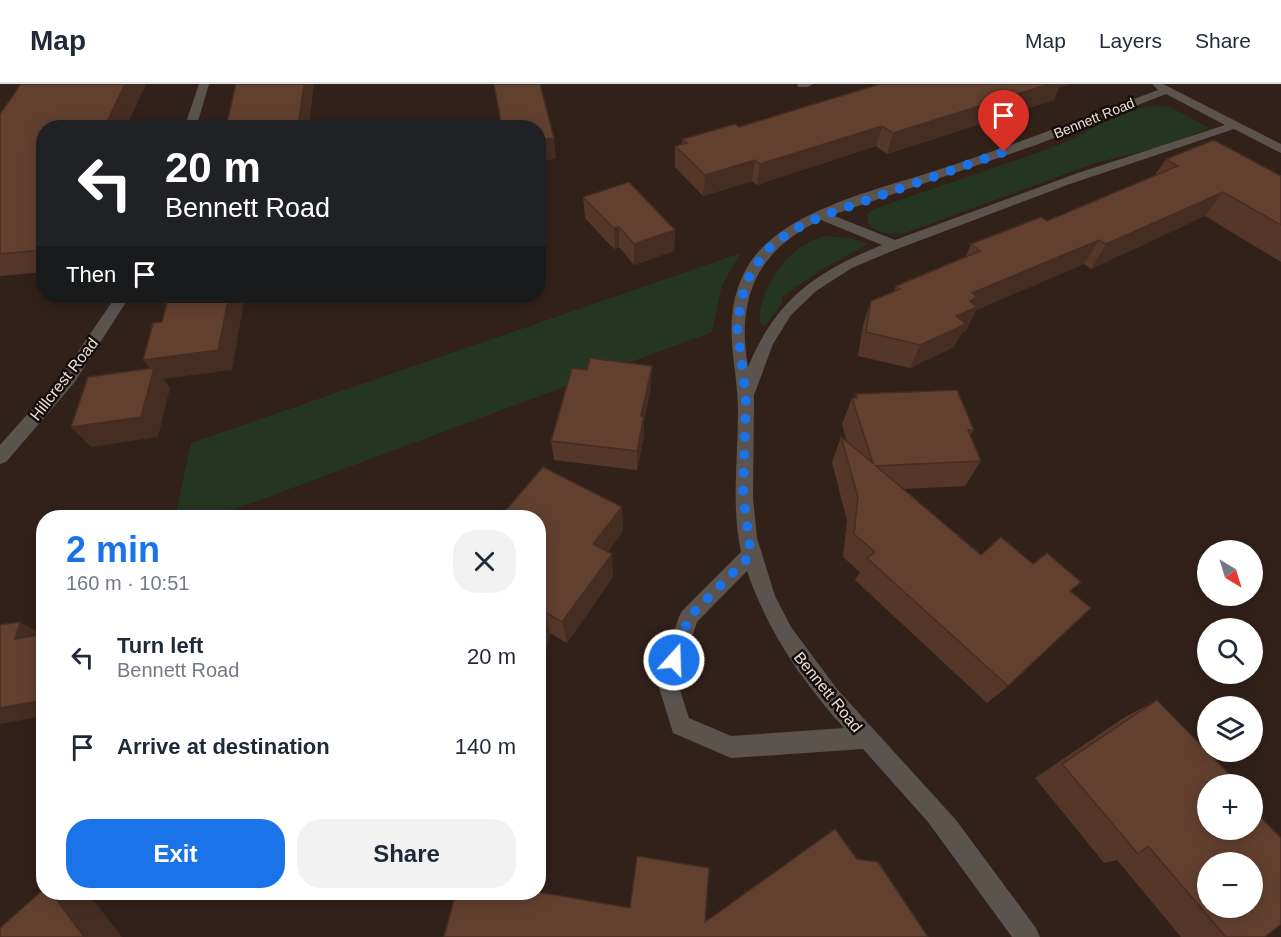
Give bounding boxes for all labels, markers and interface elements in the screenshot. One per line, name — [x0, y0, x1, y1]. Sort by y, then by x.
text: Map — [30, 25, 86, 56]
text: Map — [1025, 29, 1066, 52]
text: Layers — [1099, 29, 1162, 52]
text: Share — [1195, 29, 1251, 52]
pin — [978, 90, 1029, 152]
street label: Bennett Road — [1051, 95, 1137, 141]
icon: arrive — [987, 99, 1020, 132]
icon: left — [66, 144, 144, 222]
text: 20 m — [165, 144, 261, 191]
text: Bennett Road — [165, 193, 330, 223]
icon: arrive — [128, 258, 161, 291]
text: Then — [66, 262, 116, 287]
street label: Hillcrest Road — [27, 335, 101, 423]
text: 2 min — [66, 529, 160, 570]
button: close — [453, 530, 516, 593]
north arrow — [1197, 540, 1263, 606]
map controls — [1197, 540, 1263, 918]
text: 160 m · 10:51 — [66, 572, 189, 594]
button: search — [1197, 618, 1263, 684]
position arrow — [642, 628, 706, 692]
text: Turn left — [117, 633, 203, 658]
icon: left — [66, 641, 99, 674]
text: 20 m — [467, 644, 516, 669]
street label: Bennett Road — [791, 649, 865, 735]
text: Bennett Road — [117, 659, 239, 681]
button: layers — [1197, 696, 1263, 762]
icon: arrive — [66, 731, 99, 764]
text: Arrive at destination — [117, 734, 330, 759]
text: 140 m — [455, 734, 516, 759]
button: + — [1197, 774, 1263, 840]
button: Exit — [66, 819, 285, 888]
button: Share — [297, 819, 516, 888]
button: − — [1197, 852, 1263, 918]

